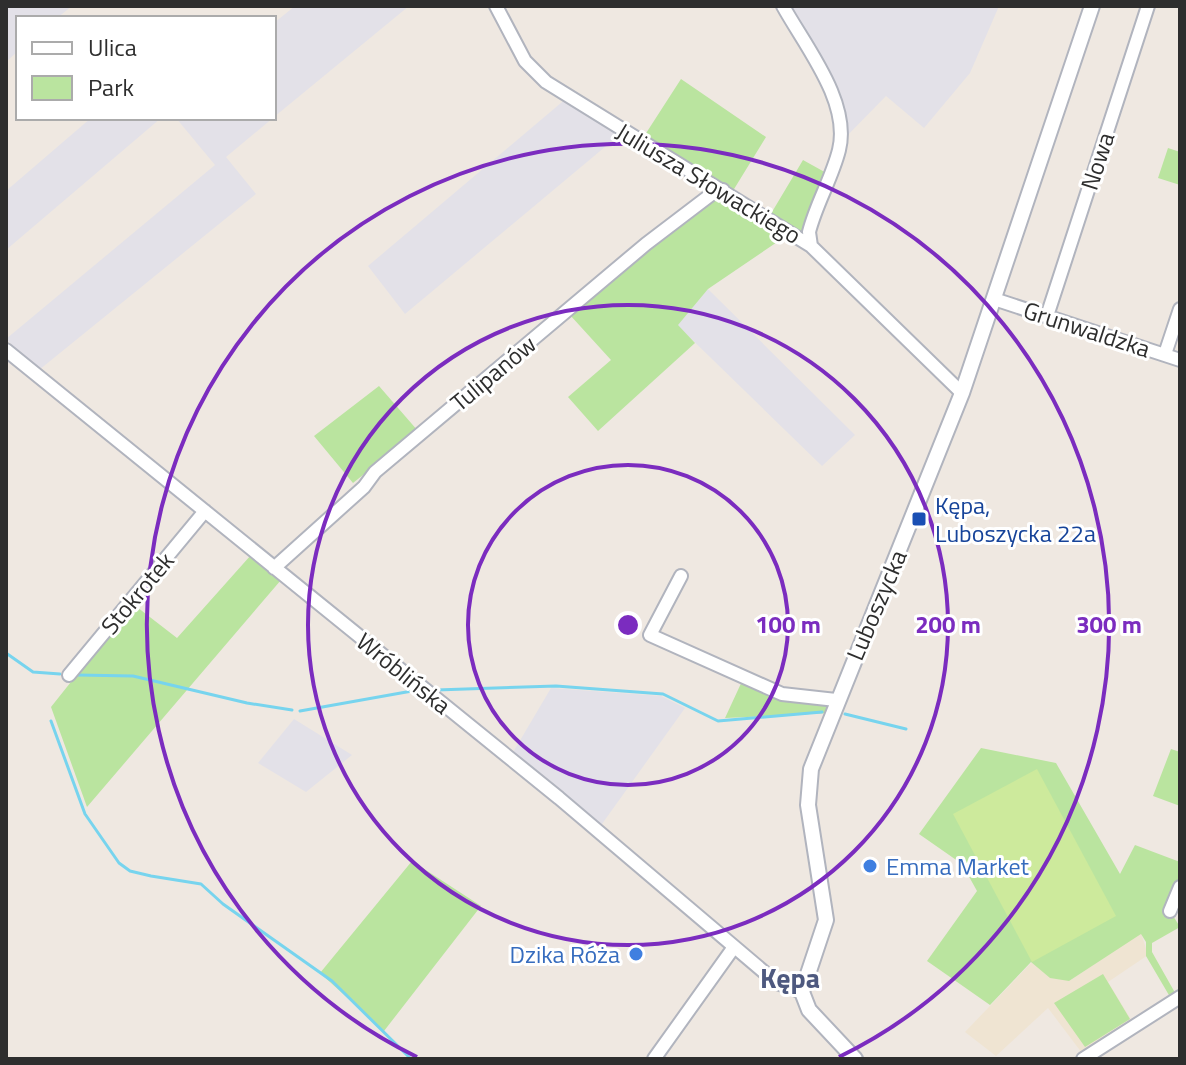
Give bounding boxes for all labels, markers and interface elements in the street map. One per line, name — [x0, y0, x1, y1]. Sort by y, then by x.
legend — [16, 16, 276, 120]
text: Ulica — [88, 29, 137, 65]
text: Park — [88, 69, 134, 105]
street label: Juliusza Słowackiego — [610, 113, 808, 253]
street label: Nowa — [1071, 127, 1123, 195]
street label: Grunwaldzka — [1019, 292, 1155, 366]
street label: Tulipanów — [442, 326, 544, 420]
place label: Kępa, Luboszycka 22a — [935, 487, 1096, 551]
marker: Kępa, Luboszycka 22a — [910, 510, 928, 528]
street label: Stokrotek — [92, 543, 183, 642]
street label: Luboszycka — [837, 544, 915, 666]
text: 100 m — [755, 606, 821, 642]
text: 200 m — [915, 606, 981, 642]
text: 300 m — [1076, 606, 1142, 642]
centre of rings — [614, 611, 642, 639]
street label: Wróblińska — [349, 624, 459, 722]
place label: Emma Market — [886, 848, 1029, 884]
marker: Emma Market — [861, 857, 879, 875]
place label: Dzika Róża — [510, 936, 620, 972]
marker: Dzika Róża — [627, 945, 645, 963]
district label: Kępa — [760, 956, 820, 999]

